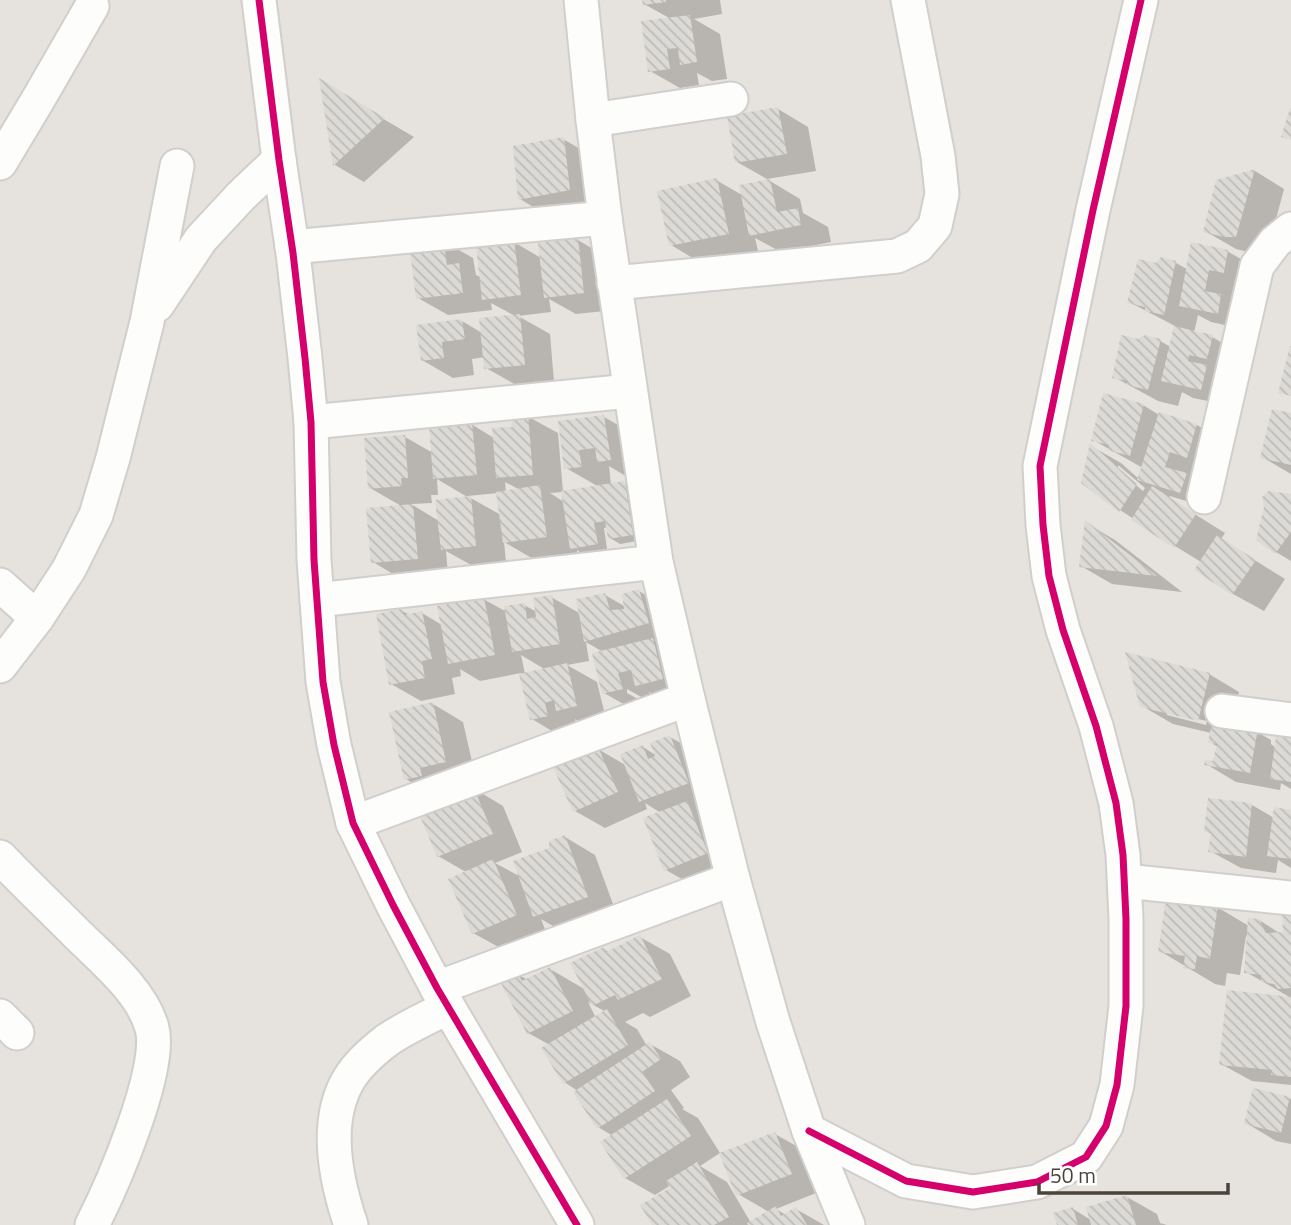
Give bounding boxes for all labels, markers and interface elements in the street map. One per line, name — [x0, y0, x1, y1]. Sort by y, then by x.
scale bar — [1039, 1152, 1228, 1196]
text: 50 m — [1050, 1159, 1096, 1191]

